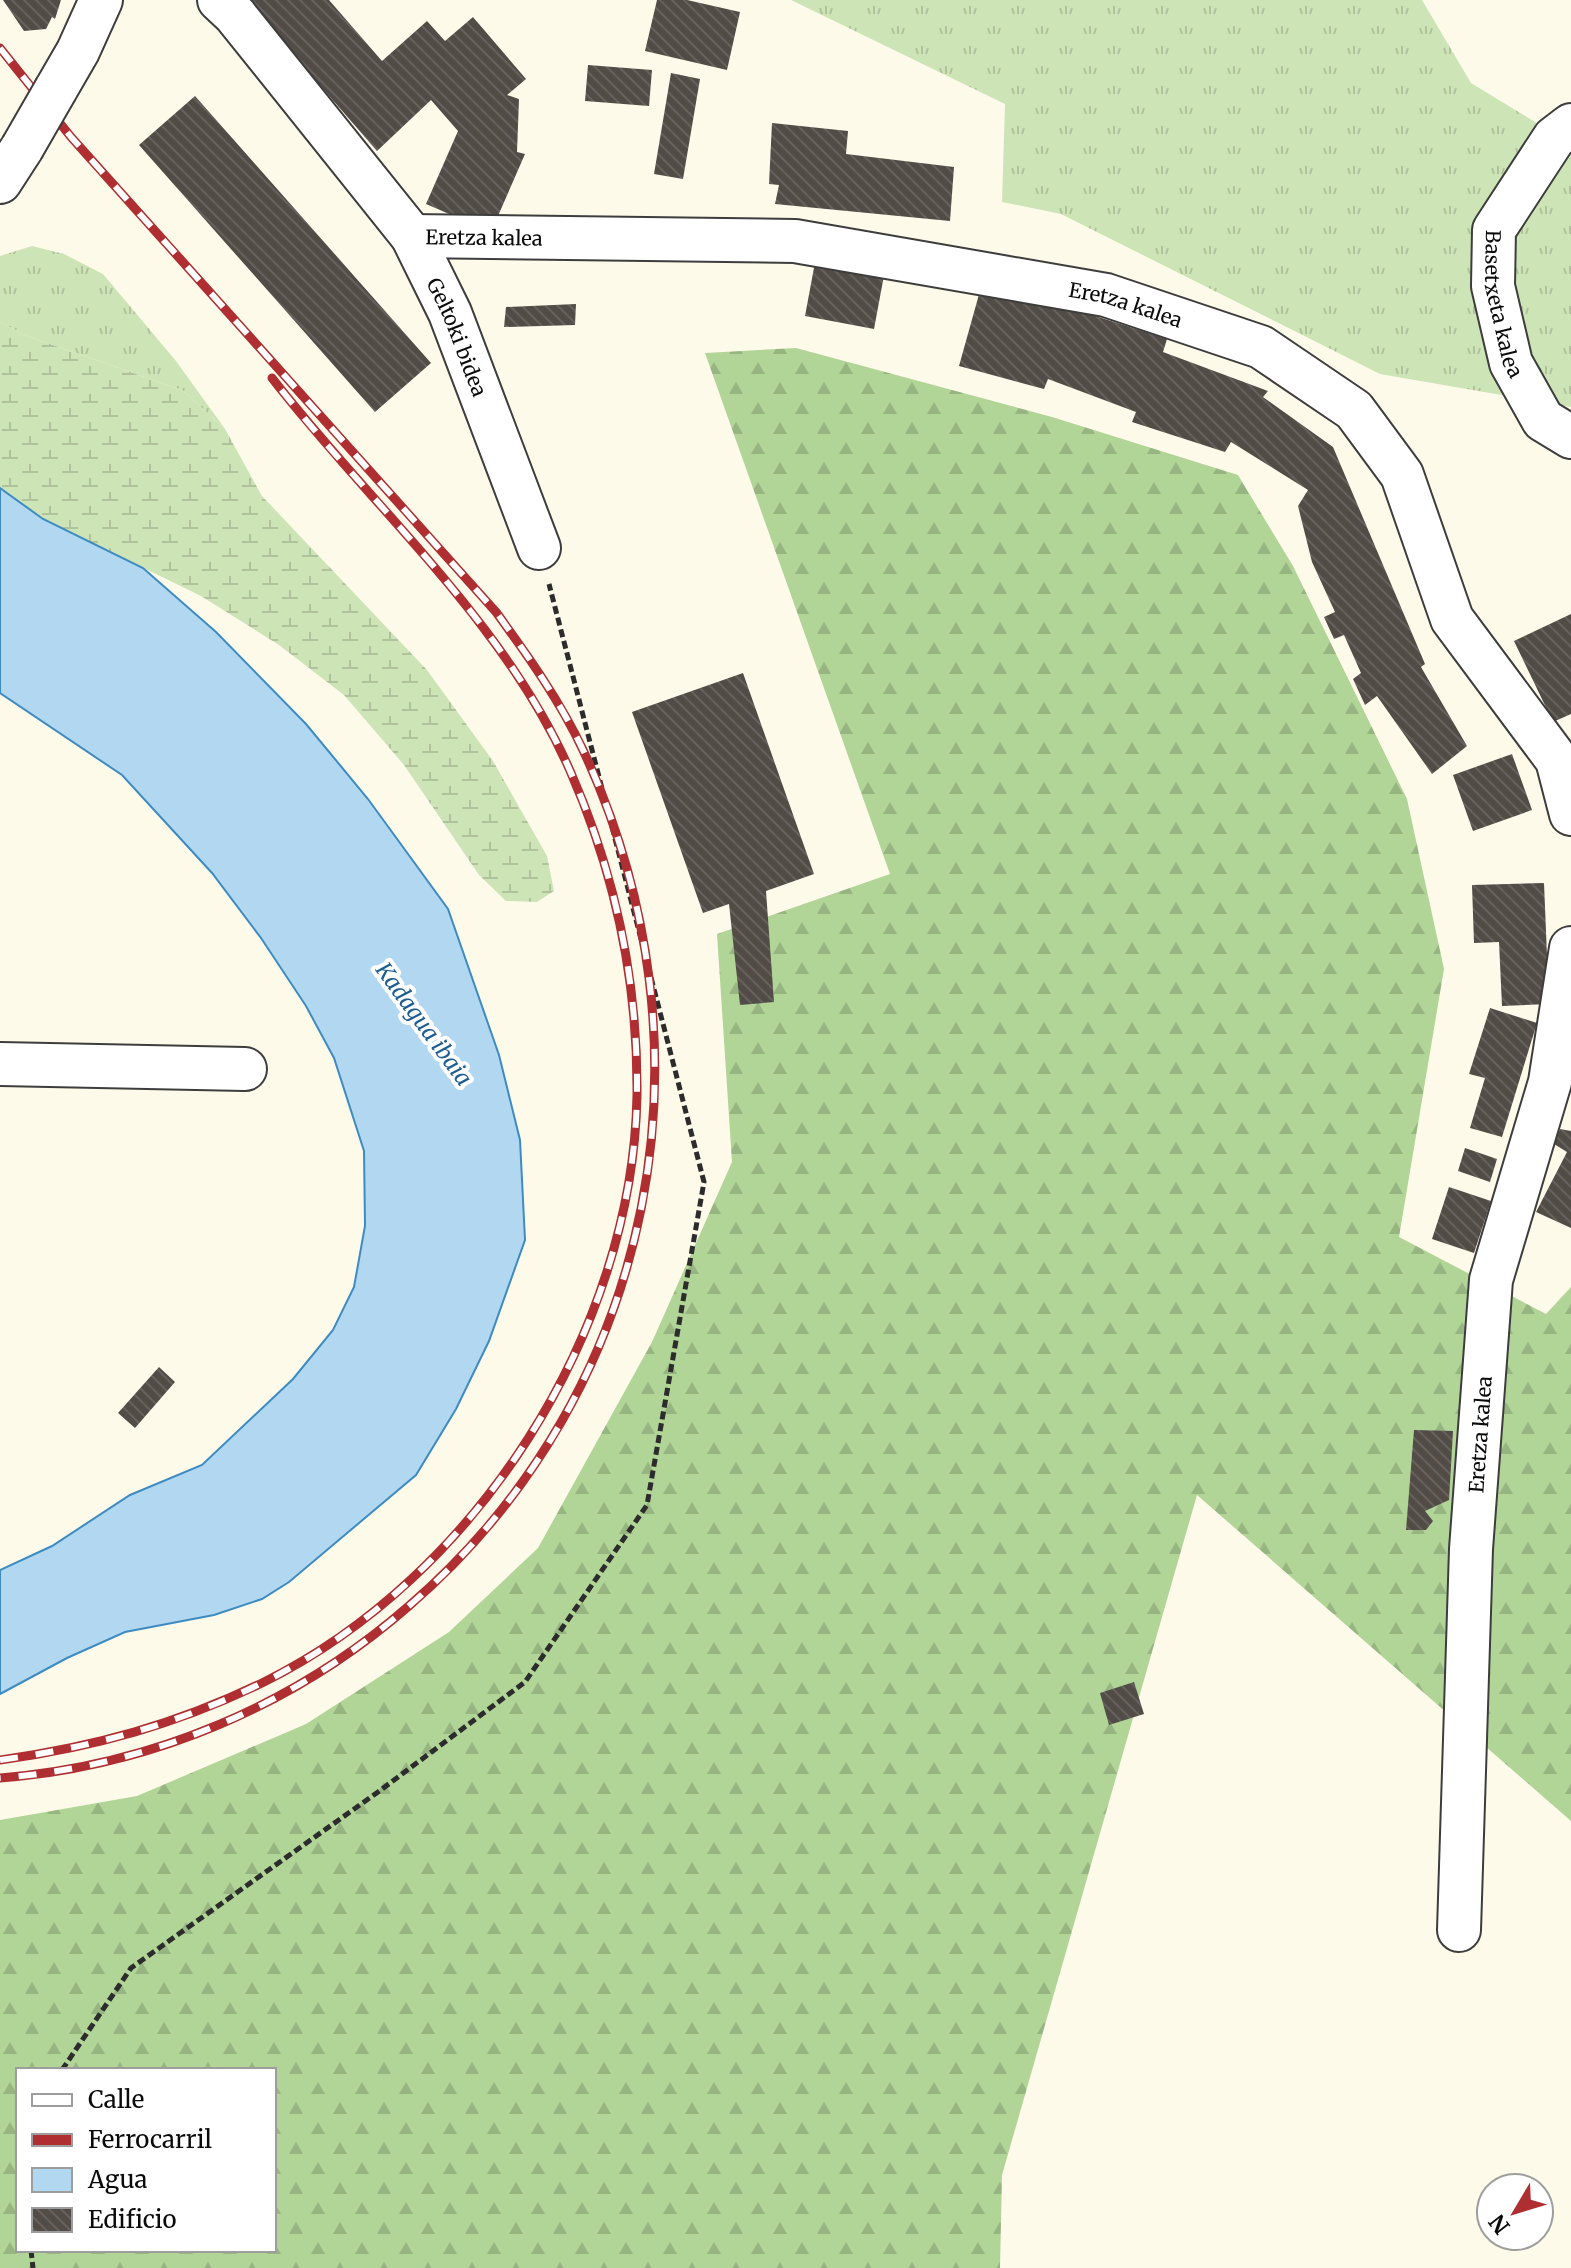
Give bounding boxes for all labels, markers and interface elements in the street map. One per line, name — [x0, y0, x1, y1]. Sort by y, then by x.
street label: Eretza kalea — [425, 224, 543, 250]
street label: Basetxeta kalea — [1480, 230, 1529, 382]
street label: Geltoki bidea — [422, 273, 493, 400]
street label: Eretza kalea — [1067, 276, 1186, 332]
water label: Kadagua ibaia — [369, 956, 478, 1091]
street label: Eretza kalea — [1463, 1375, 1496, 1494]
legend — [16, 2068, 276, 2252]
text: Calle — [88, 2084, 144, 2115]
text: Ferrocarril — [88, 2124, 212, 2155]
text: Agua — [87, 2164, 147, 2195]
north arrow — [1475, 2172, 1555, 2252]
text: Edificio — [88, 2204, 176, 2235]
text: N — [1482, 2208, 1516, 2240]

